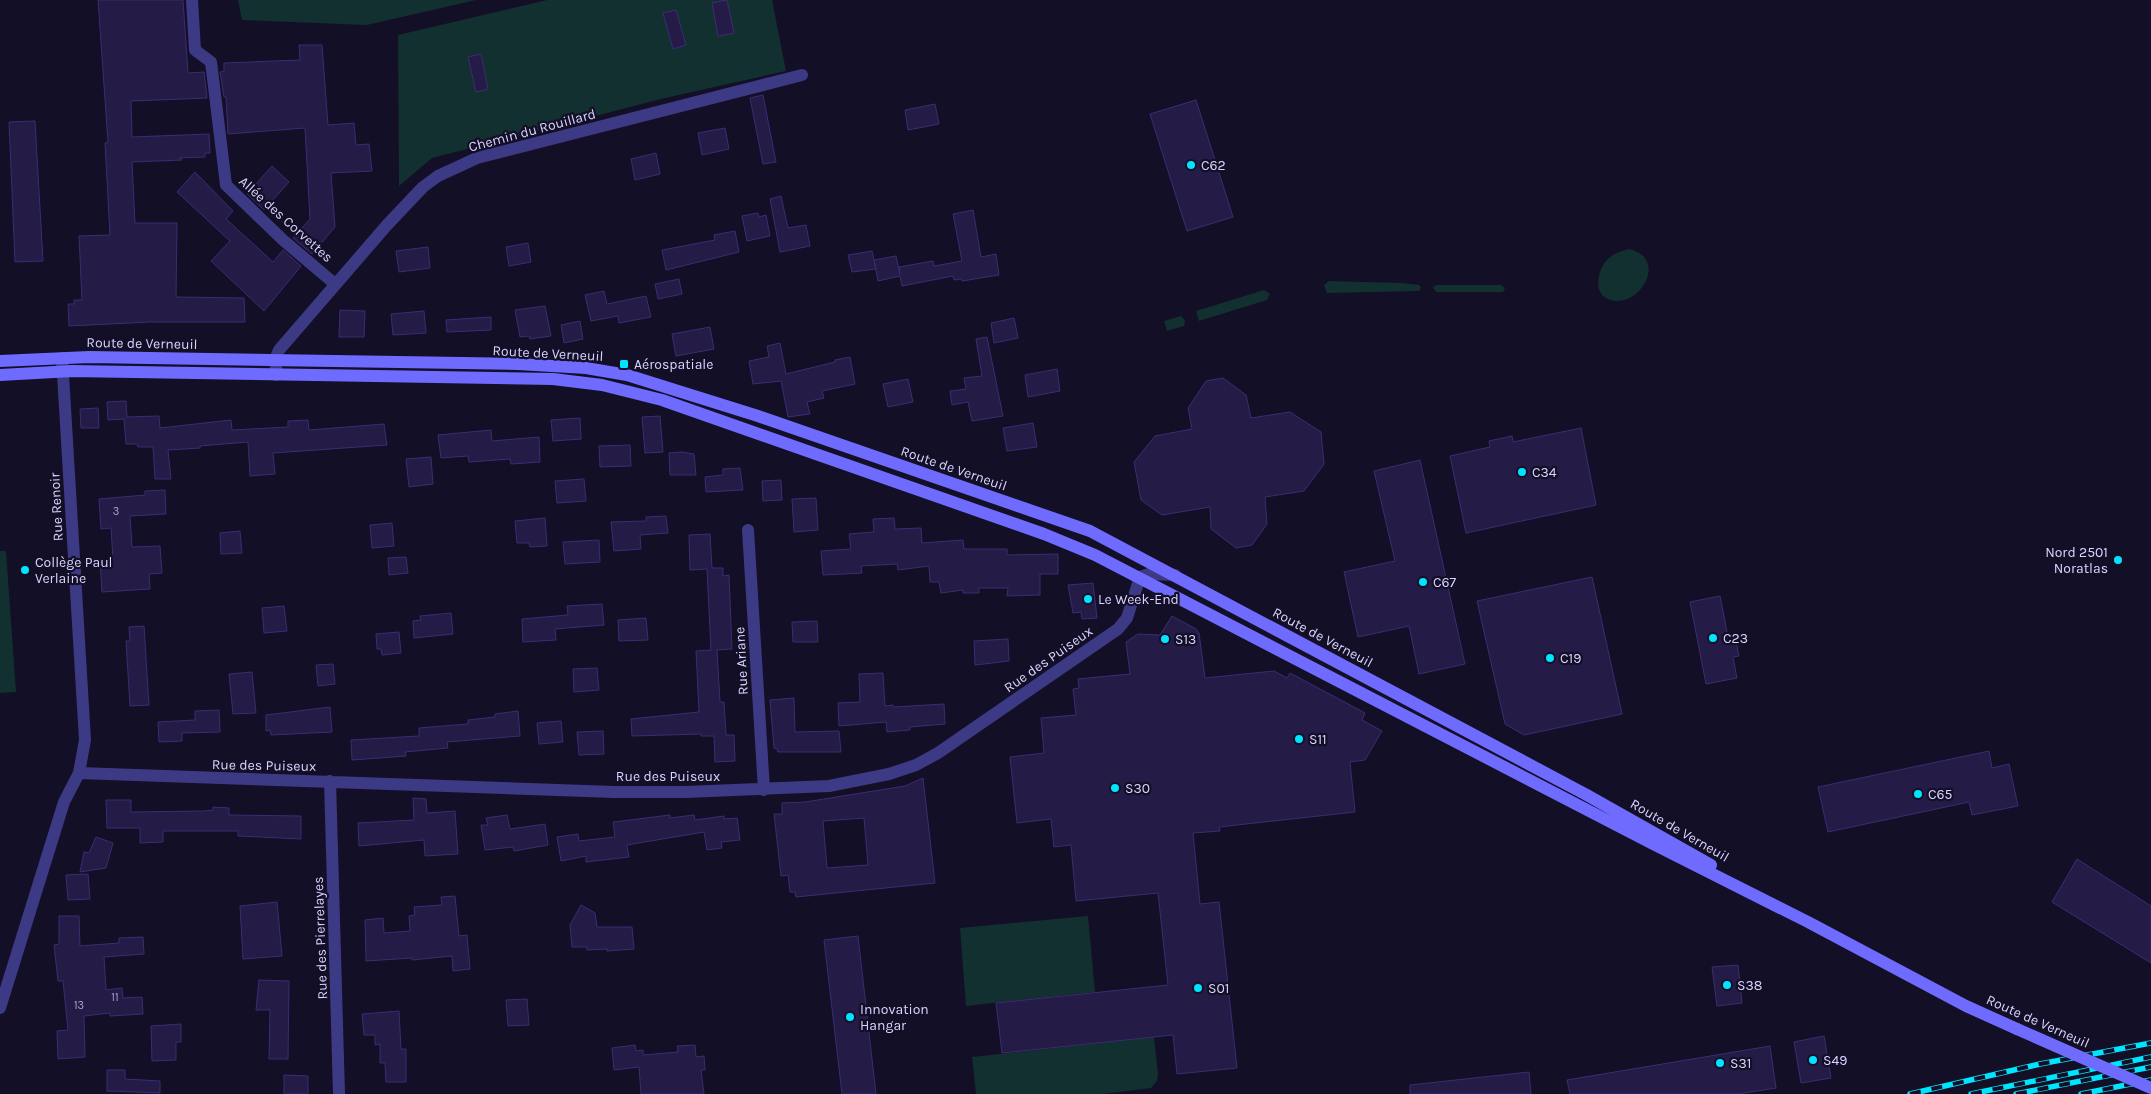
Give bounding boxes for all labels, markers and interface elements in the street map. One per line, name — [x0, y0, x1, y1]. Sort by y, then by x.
street label: Chemin du Rouillard — [467, 105, 598, 156]
place label: C62 — [1201, 157, 1226, 174]
marker: C62 — [1185, 159, 1197, 171]
street label: Allée des Corvettes — [235, 173, 336, 266]
street label: Route de Verneuil — [86, 334, 198, 353]
street label: Route de Verneuil — [492, 342, 604, 365]
place label: Aérospatiale — [634, 356, 713, 373]
marker: Aérospatiale — [618, 358, 630, 370]
street label: Route de Verneuil — [899, 442, 1009, 495]
place label: C34 — [1532, 464, 1557, 481]
marker: C34 — [1516, 466, 1528, 478]
street label: Rue Renoir — [46, 471, 67, 542]
house number: 3 — [113, 505, 119, 518]
place label: Nord 2501 Noratlas — [2045, 544, 2108, 577]
place label: Collège Paul Verlaine — [35, 554, 113, 587]
marker: Nord 2501 Noratlas — [2112, 554, 2124, 566]
marker: Collège Paul Verlaine — [19, 564, 31, 576]
place label: C67 — [1433, 574, 1457, 591]
marker: C67 — [1417, 576, 1429, 588]
place label: Le Week-End — [1098, 591, 1179, 608]
marker: Le Week-End — [1082, 593, 1094, 605]
street label: Route de Verneuil — [1270, 604, 1376, 671]
street label: Rue des Puiseux — [1001, 623, 1096, 696]
street label: Rue Ariane — [731, 626, 752, 695]
place label: C23 — [1723, 630, 1748, 647]
place label: S13 — [1175, 631, 1196, 648]
marker: C23 — [1707, 632, 1719, 644]
marker: S13 — [1159, 633, 1171, 645]
place label: C19 — [1560, 650, 1581, 667]
marker: C19 — [1544, 652, 1556, 664]
place label: S11 — [1309, 731, 1327, 748]
marker: S11 — [1293, 733, 1305, 745]
street label: Rue des Puiseux — [212, 756, 316, 775]
street label: Rue des Puiseux — [616, 768, 720, 785]
place label: S30 — [1125, 780, 1150, 797]
marker: S30 — [1109, 782, 1121, 794]
place label: C65 — [1928, 786, 1953, 803]
marker: C65 — [1912, 788, 1924, 800]
street label: Route de Verneuil — [1627, 795, 1732, 866]
street label: Rue des Pierrelayes — [310, 876, 331, 1000]
place label: S38 — [1737, 977, 1762, 994]
marker: S38 — [1721, 979, 1733, 991]
place label: S01 — [1208, 980, 1229, 997]
marker: S01 — [1192, 982, 1204, 994]
house number: 11 — [111, 991, 119, 1004]
street label: Route de Verneuil — [1984, 991, 2092, 1052]
house number: 13 — [74, 999, 84, 1012]
place label: Innovation Hangar — [860, 1001, 929, 1034]
marker: Innovation Hangar — [844, 1011, 856, 1023]
place label: S49 — [1823, 1052, 1847, 1069]
marker: S49 — [1807, 1054, 1819, 1066]
place label: S31 — [1730, 1055, 1751, 1072]
marker: S31 — [1714, 1057, 1726, 1069]

